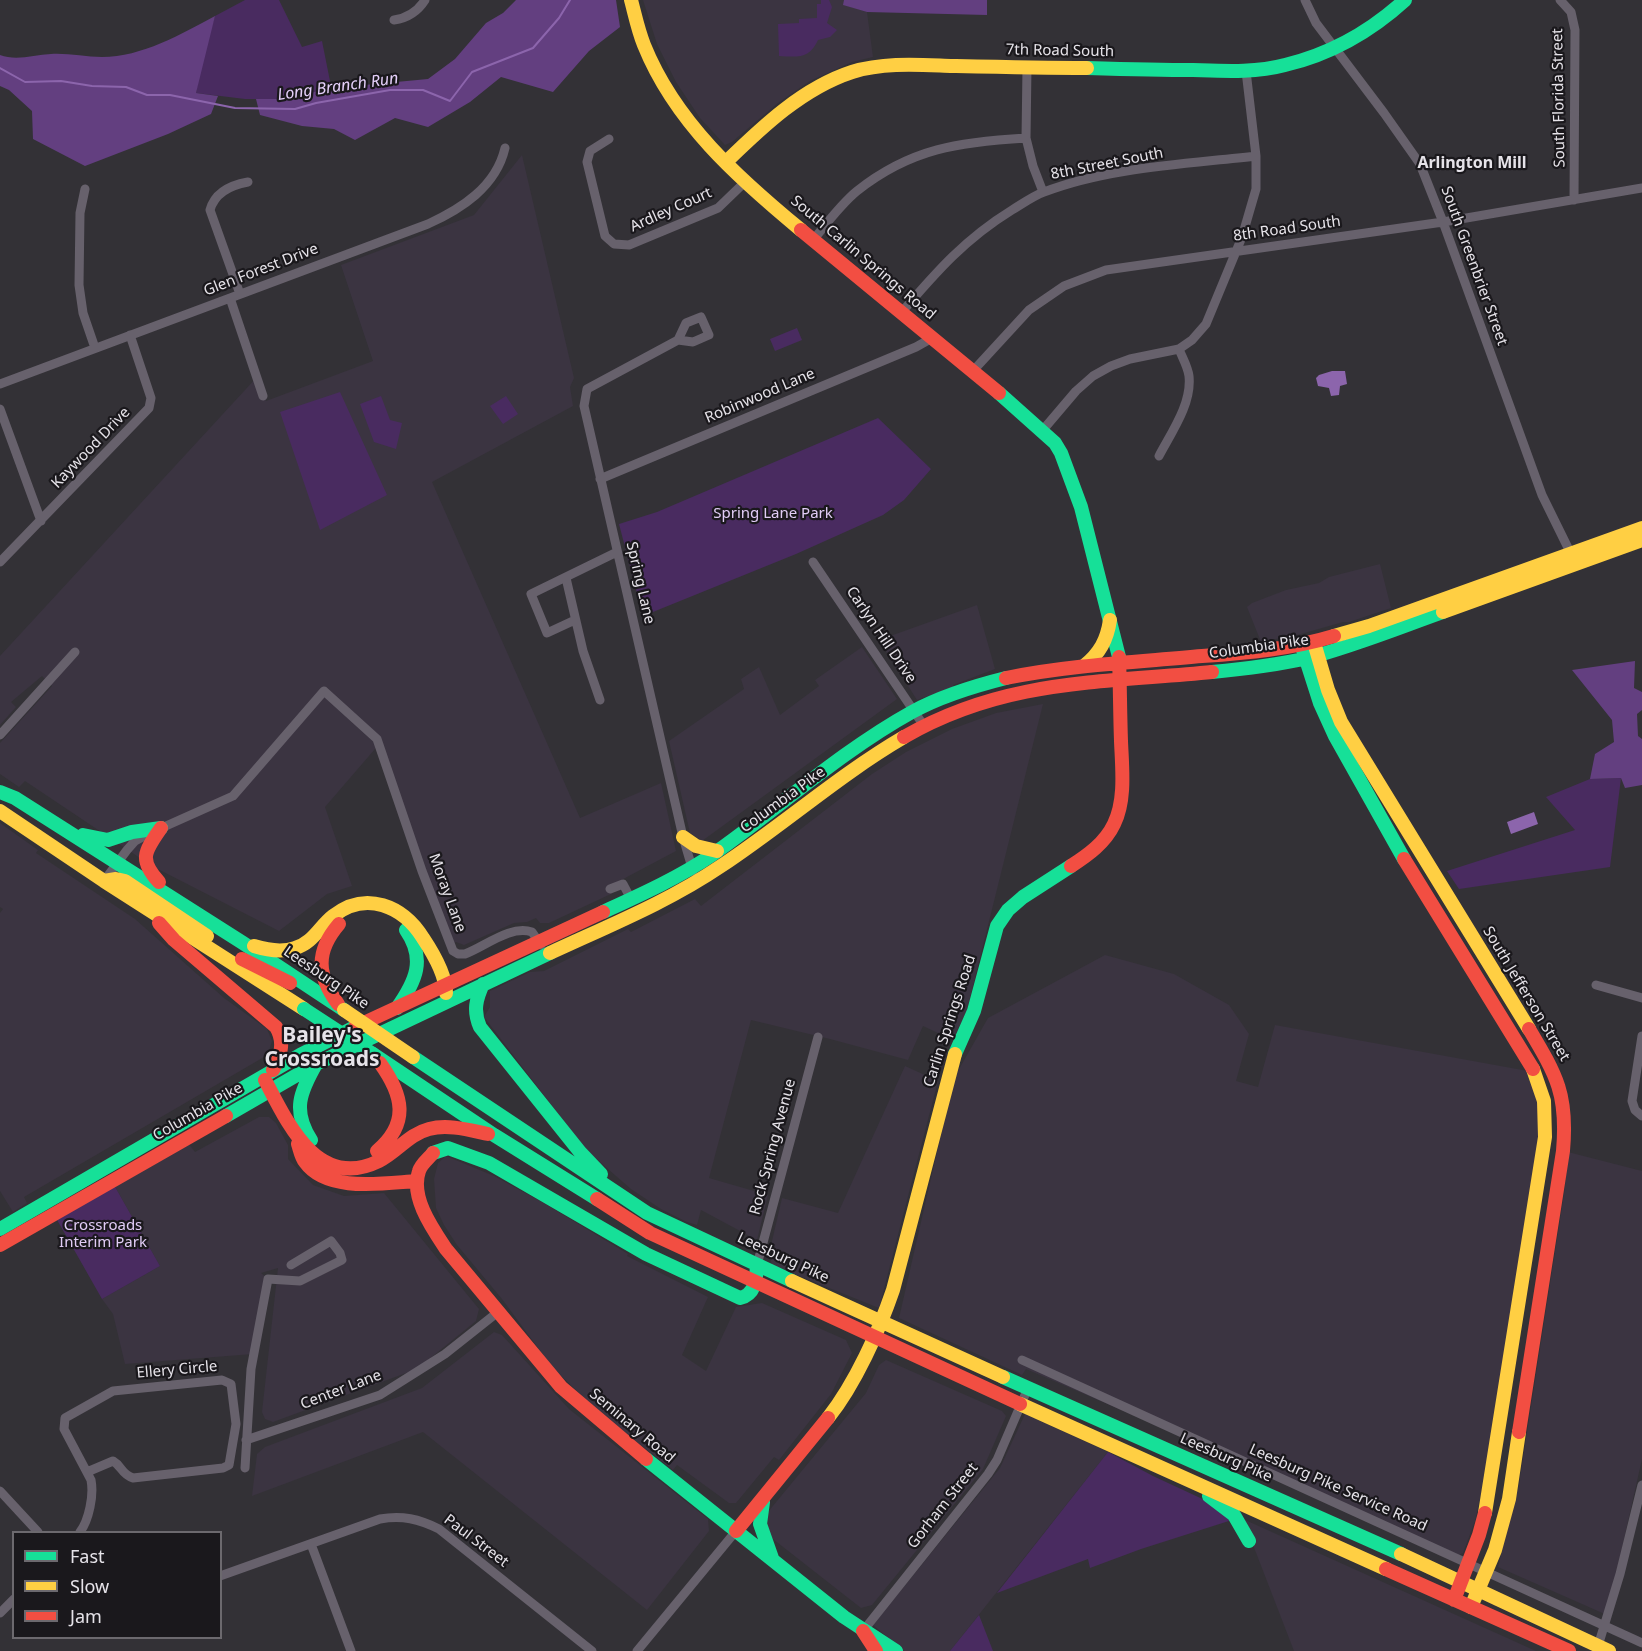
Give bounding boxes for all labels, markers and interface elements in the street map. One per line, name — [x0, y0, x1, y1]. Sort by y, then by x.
street label: South Florida Street — [1549, 28, 1569, 168]
street label: 7th Road South — [1006, 41, 1114, 61]
water label: Long Branch Run — [276, 69, 400, 105]
street label: 8th Street South — [1049, 144, 1165, 184]
district label: Arlington Mill — [1417, 153, 1527, 173]
street label: Ardley Court — [627, 184, 715, 236]
street label: South Greenbrier Street — [1437, 184, 1511, 348]
street label: South Carlin Springs Road — [787, 192, 939, 324]
street label: 8th Road South — [1232, 213, 1342, 245]
street label: Glen Forest Drive — [201, 240, 321, 300]
street label: Robinwood Lane — [702, 365, 818, 427]
street label: Kaywood Drive — [48, 404, 134, 492]
park label: Spring Lane Park — [713, 505, 833, 523]
street label: Spring Lane — [622, 540, 658, 626]
street label: Carlyn Hill Drive — [842, 583, 920, 687]
street label: Columbia Pike — [1208, 631, 1310, 663]
street label: Columbia Pike — [737, 763, 829, 837]
street label: Moray Lane — [424, 851, 470, 935]
street label: South Jefferson Street — [1479, 923, 1573, 1065]
street label: Leesburg Pike — [280, 943, 372, 1013]
street label: Carlin Springs Road — [920, 953, 980, 1089]
district label: Bailey's Crossroads — [264, 1023, 380, 1073]
street label: Rock Spring Avenue — [746, 1077, 800, 1217]
street label: Columbia Pike — [150, 1079, 246, 1145]
park label: Crossroads Interim Park — [59, 1217, 147, 1252]
street label: Leesburg Pike — [734, 1229, 832, 1287]
street label: Ellery Circle — [136, 1358, 218, 1382]
street label: Center Lane — [298, 1366, 384, 1414]
street label: Seminary Road — [586, 1385, 678, 1467]
street label: Leesburg Pike — [1177, 1430, 1275, 1486]
street label: Leesburg Pike Service Road — [1246, 1441, 1430, 1535]
street label: Gorham Street — [904, 1460, 982, 1552]
street label: Paul Street — [440, 1511, 512, 1571]
legend — [12, 1531, 222, 1639]
text: Fast — [70, 1544, 105, 1568]
text: Slow — [70, 1574, 109, 1598]
text: Jam — [70, 1604, 102, 1628]

